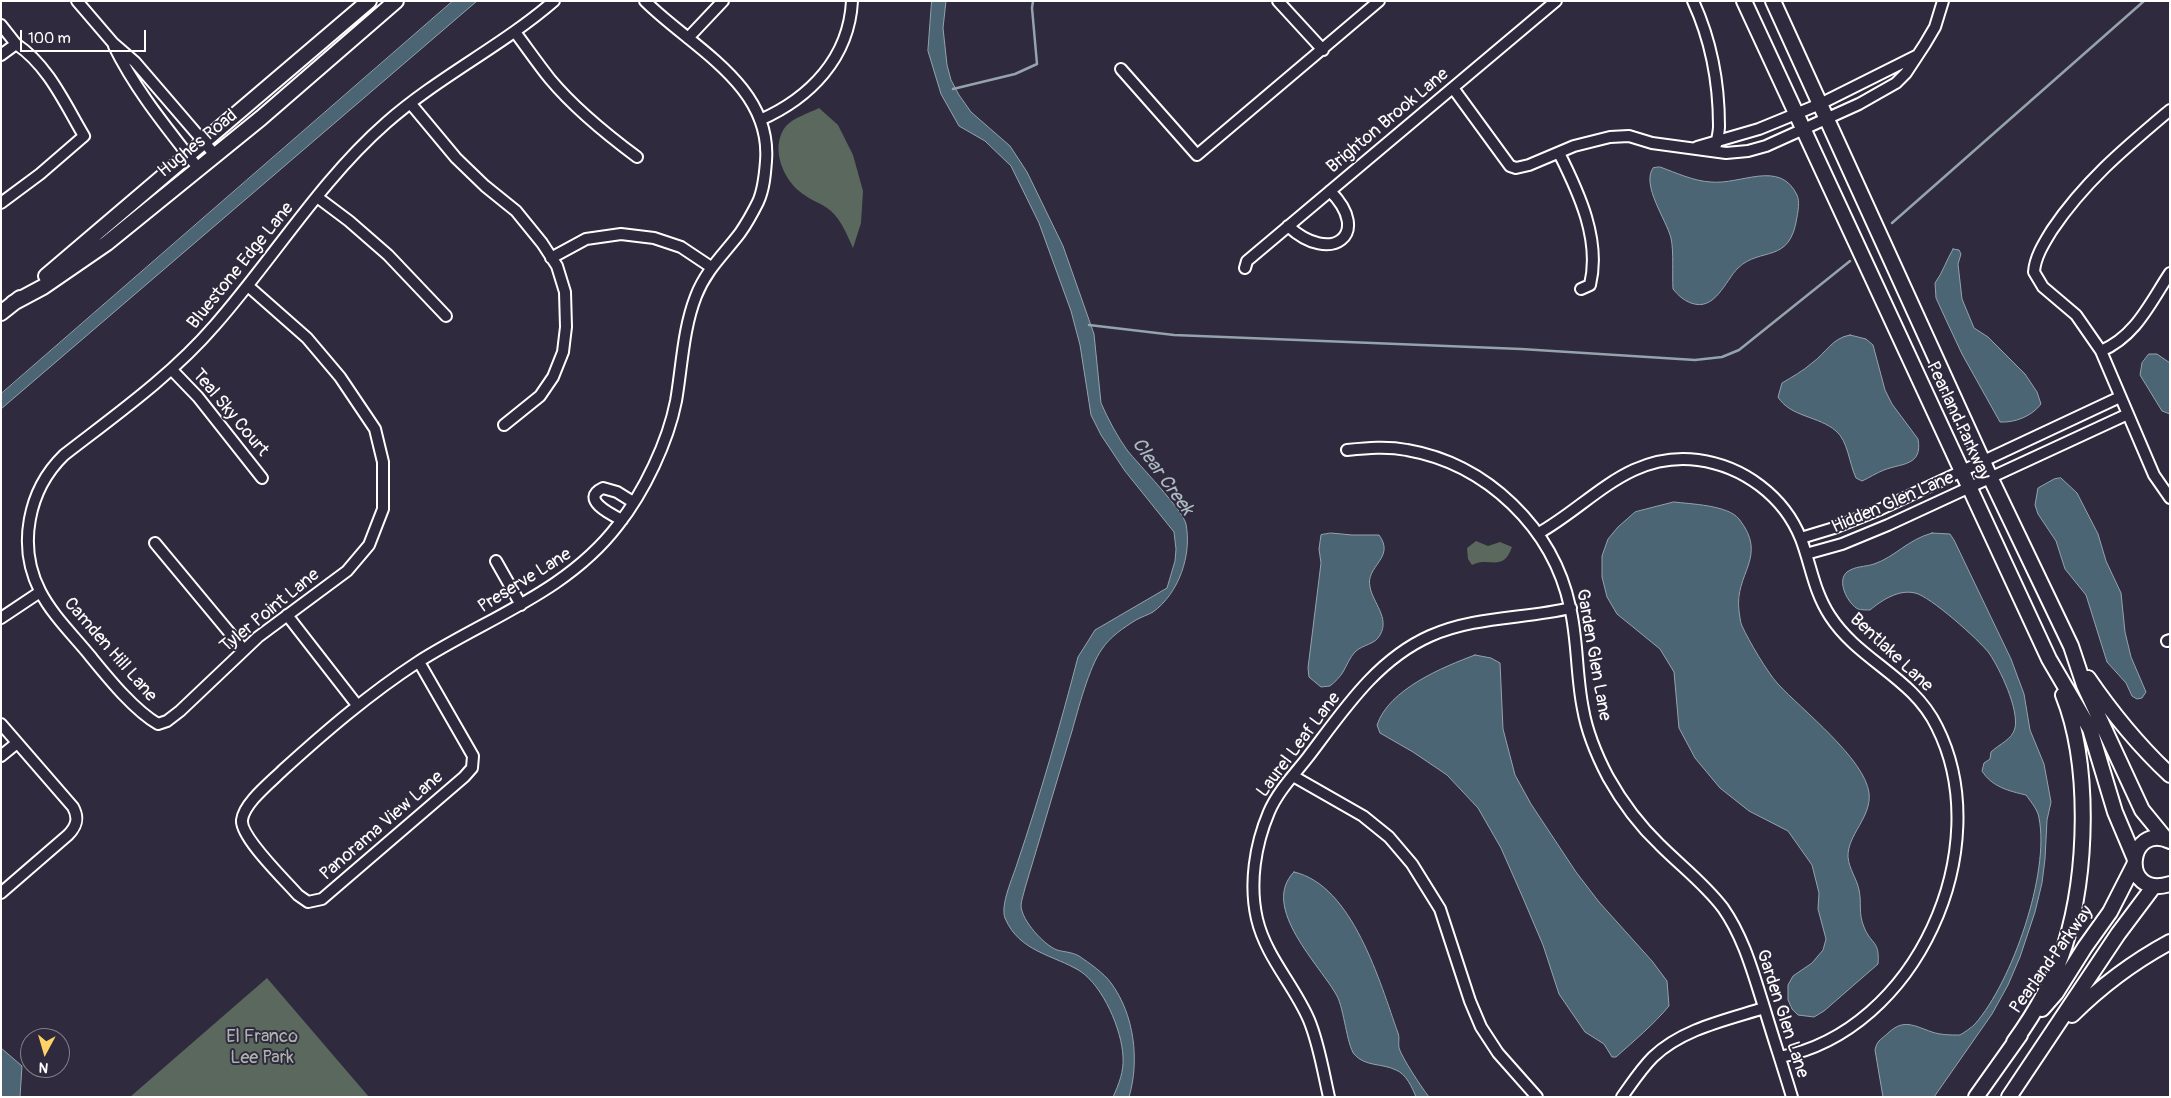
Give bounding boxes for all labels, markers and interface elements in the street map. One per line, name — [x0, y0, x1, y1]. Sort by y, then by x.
scale bar — [22, 20, 149, 52]
text: 100 m — [28, 29, 71, 48]
street label: Brighton Brook Lane — [1323, 64, 1453, 178]
street label: Hughes Road — [154, 105, 242, 183]
street label: Bluestone Edge Lane — [183, 198, 299, 334]
street label: Pearland Parkway — [1921, 358, 1995, 484]
street label: Teal Sky Court — [187, 365, 273, 461]
water label: Clear Creek — [1126, 434, 1198, 520]
street label: Hidden Glen Lane — [1829, 468, 1957, 538]
street label: Preserve Lane — [474, 544, 576, 618]
street label: Tyler Point Lane — [216, 564, 324, 658]
street label: Garden Glen Lane — [1571, 587, 1615, 723]
street label: Camden Hill Lane — [59, 593, 161, 707]
street label: Bentlake Lane — [1845, 609, 1937, 697]
street label: Laurel Leaf Lane — [1252, 688, 1346, 802]
street label: Panorama View Lane — [316, 767, 448, 885]
street label: Pearland Parkway — [2006, 902, 2098, 1018]
street label: Garden Glen Lane — [1751, 947, 1813, 1081]
park label: El Franco Lee Park — [226, 1026, 298, 1068]
north arrow — [20, 1028, 70, 1078]
text: N — [38, 1058, 49, 1076]

